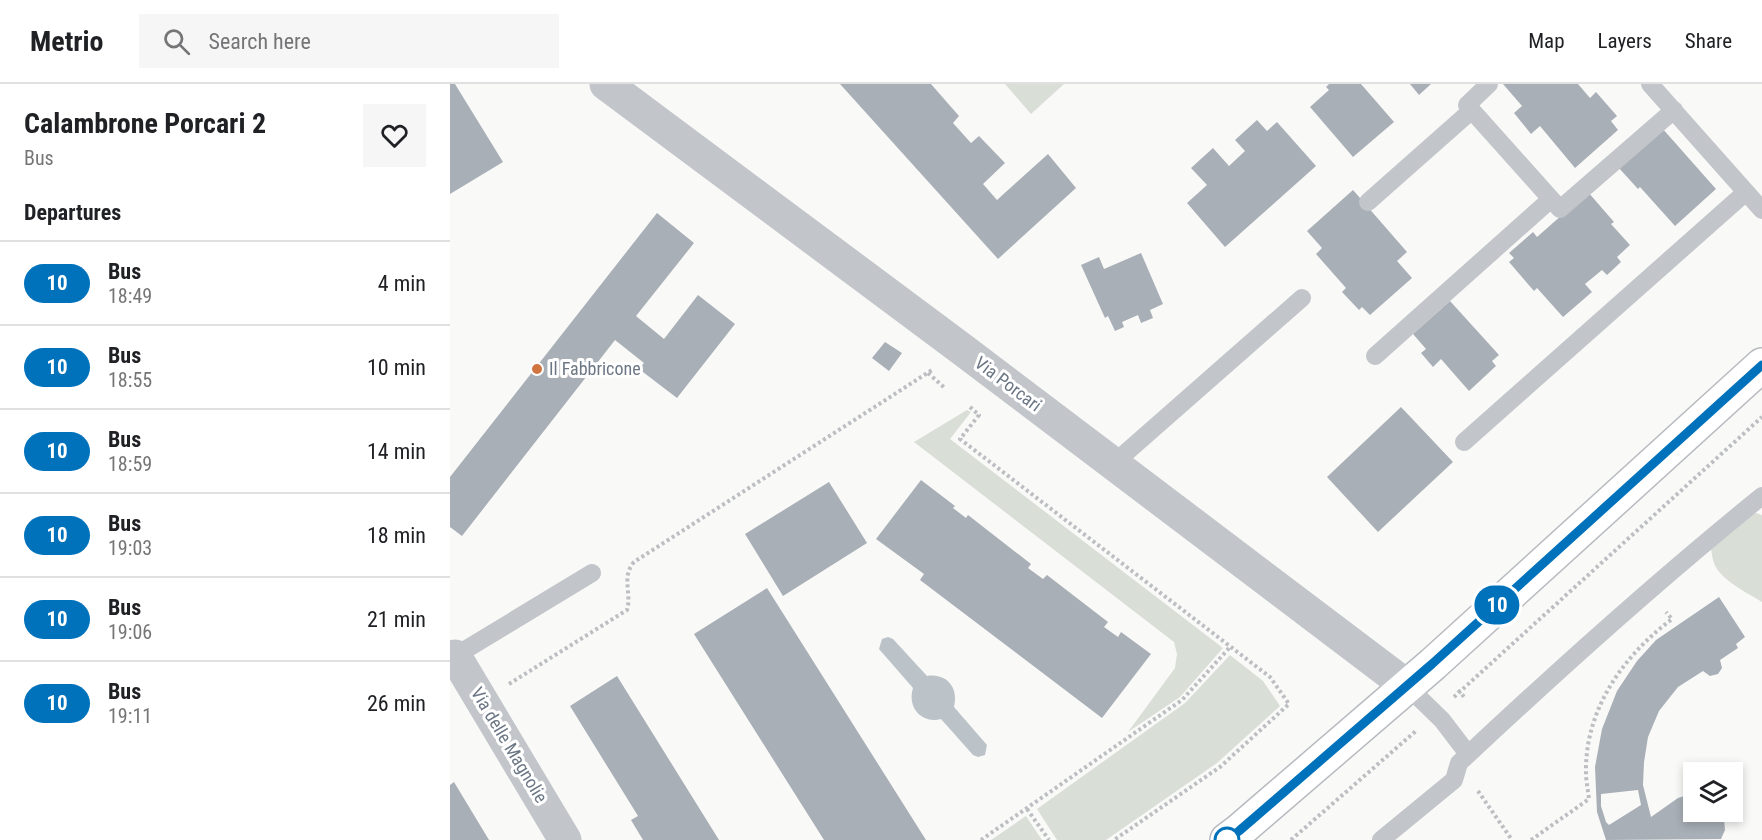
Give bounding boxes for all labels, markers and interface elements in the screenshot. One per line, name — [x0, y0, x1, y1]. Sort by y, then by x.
search box — [139, 14, 559, 68]
text: Metrio — [30, 25, 103, 58]
icon: search — [160, 25, 193, 58]
text: Search here — [208, 29, 311, 54]
text: Map — [1528, 29, 1565, 53]
text: Layers — [1598, 29, 1652, 53]
text: Share — [1685, 29, 1732, 53]
button: heart — [363, 104, 426, 167]
text: Calambrone Porcari 2 — [24, 107, 266, 140]
text: Bus — [24, 146, 54, 170]
text: Departures — [24, 200, 121, 225]
text: Bus — [108, 259, 141, 284]
text: 10 — [46, 271, 68, 295]
text: 4 min — [378, 271, 426, 296]
text: 18:49 — [108, 284, 152, 308]
text: Bus — [108, 343, 141, 368]
street label: Via Porcari — [971, 352, 1046, 415]
text: 10 — [46, 355, 68, 379]
text: 10 min — [367, 355, 426, 380]
place label: Il Fabbricone — [549, 358, 641, 379]
marker: Il Fabbricone — [530, 362, 544, 376]
text: 18:55 — [108, 368, 152, 392]
text: Bus — [108, 427, 141, 452]
text: 10 — [46, 439, 68, 463]
text: 14 min — [367, 439, 426, 464]
text: 18:59 — [108, 452, 152, 476]
text: Bus — [108, 511, 141, 536]
text: 10 — [46, 523, 68, 547]
text: 18 min — [367, 523, 426, 548]
text: 19:03 — [108, 536, 152, 560]
line badge: 10 — [1470, 586, 1524, 624]
text: 10 — [1486, 593, 1508, 617]
text: Bus — [108, 595, 141, 620]
text: 10 — [46, 607, 68, 631]
text: 21 min — [367, 607, 426, 632]
text: 19:06 — [108, 620, 152, 644]
text: Bus — [108, 679, 141, 704]
street label: Via delle Magnolie — [467, 683, 552, 806]
text: 10 — [46, 691, 68, 715]
text: 26 min — [367, 691, 426, 716]
text: 19:11 — [108, 704, 152, 728]
map controls — [1683, 762, 1743, 822]
button: layers — [1683, 762, 1743, 822]
unlabelled marker — [1214, 827, 1240, 840]

